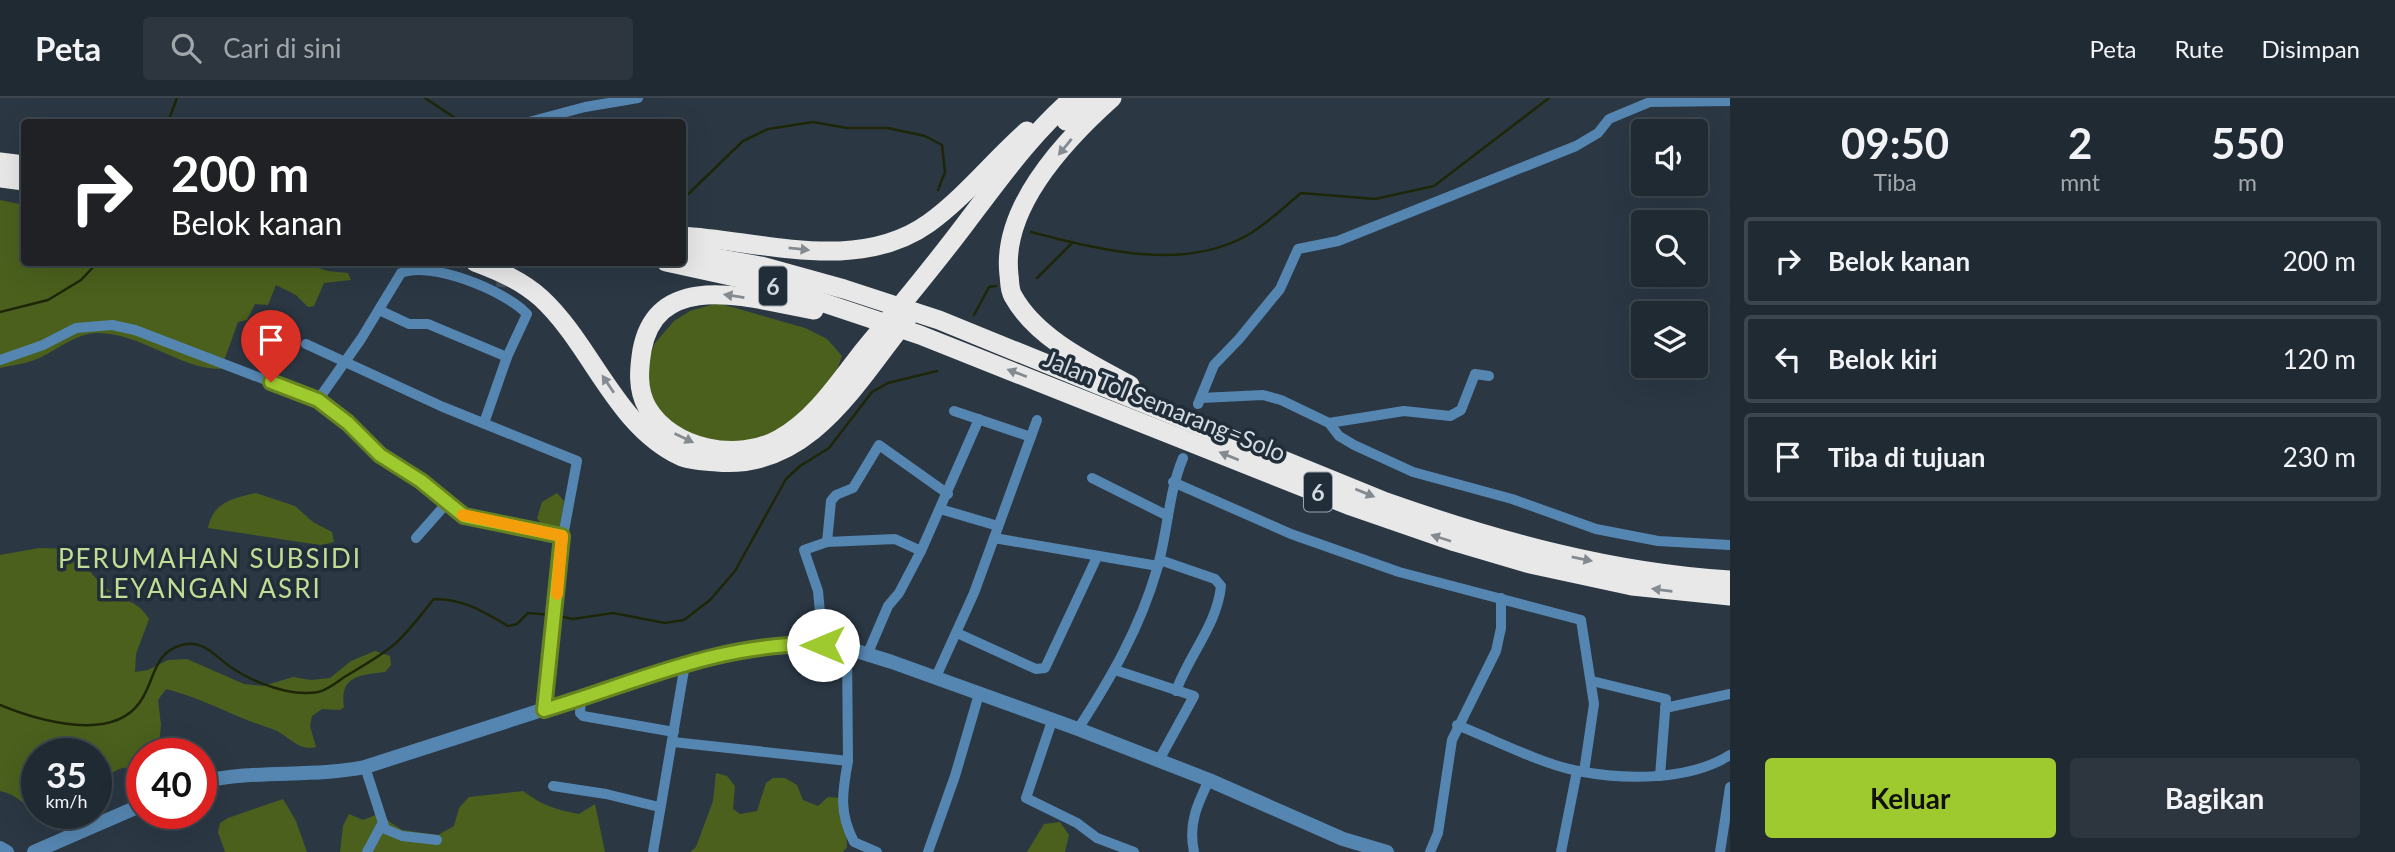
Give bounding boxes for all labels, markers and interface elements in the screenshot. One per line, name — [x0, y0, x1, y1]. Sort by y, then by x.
search box — [143, 17, 633, 80]
text: Peta — [35, 28, 101, 68]
icon: search — [167, 29, 205, 67]
text: Cari di sini — [223, 32, 342, 64]
text: Peta — [2090, 34, 2136, 63]
text: Rute — [2174, 34, 2224, 63]
text: Disimpan — [2262, 34, 2360, 63]
text: 09:50 — [1841, 118, 1949, 168]
text: 2 — [2068, 118, 2092, 168]
text: 550 — [2211, 118, 2284, 168]
map controls — [1631, 119, 1708, 378]
button: sound — [1631, 119, 1708, 196]
one-way arrow — [1058, 138, 1073, 156]
text: 200 m — [171, 144, 309, 202]
icon: right — [56, 147, 147, 238]
text: Tiba — [1873, 168, 1917, 196]
text: mnt — [2060, 168, 2100, 196]
text: m — [2238, 168, 2257, 196]
text: Belok kanan — [171, 203, 342, 242]
button: search — [1631, 210, 1708, 287]
icon: right — [1769, 242, 1807, 280]
one-way arrow — [788, 243, 810, 254]
text: Belok kanan — [1828, 245, 1970, 277]
text: 200 m — [2283, 245, 2356, 277]
road number: 6 — [759, 266, 787, 306]
one-way arrow — [723, 290, 745, 301]
button: layers — [1631, 301, 1708, 378]
pin — [241, 310, 301, 382]
icon: arrive — [252, 321, 290, 359]
icon: left — [1769, 340, 1807, 378]
street label: Jalan Tol Semarang–Solo — [1040, 343, 1290, 467]
text: Belok kiri — [1828, 343, 1937, 375]
text: 120 m — [2283, 343, 2356, 375]
one-way arrow — [1006, 367, 1027, 378]
one-way arrow — [602, 374, 615, 393]
one-way arrow — [674, 432, 694, 443]
icon: arrive — [1769, 438, 1807, 476]
text: Tiba di tujuan — [1828, 441, 1986, 473]
text: 230 m — [2283, 441, 2356, 473]
one-way arrow — [1218, 451, 1239, 462]
road number: 6 — [1304, 472, 1332, 512]
one-way arrow — [1354, 488, 1375, 499]
one-way arrow — [1430, 532, 1451, 542]
district label: PERUMAHAN SUBSIDI LEYANGAN ASRI — [58, 542, 362, 604]
one-way arrow — [1571, 553, 1593, 564]
one-way arrow — [1651, 584, 1673, 595]
position arrow — [786, 608, 860, 682]
speed limit sign: 40 — [126, 738, 217, 829]
text: 35 — [46, 753, 87, 795]
button: Keluar — [1765, 758, 2056, 838]
button: Bagikan — [2070, 758, 2360, 838]
text: km/h — [45, 790, 88, 812]

